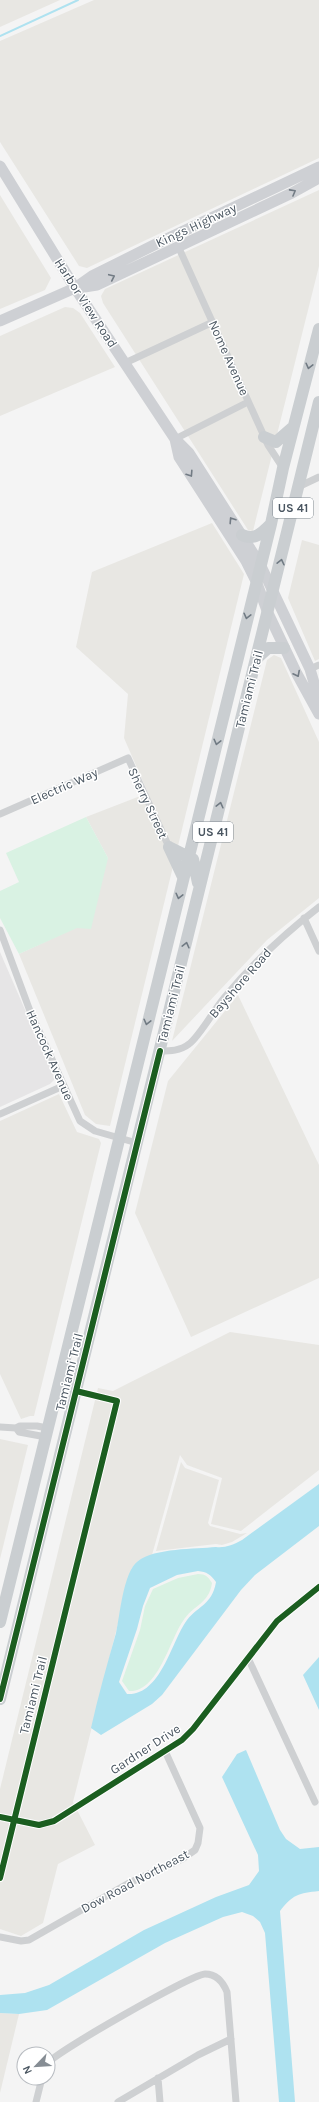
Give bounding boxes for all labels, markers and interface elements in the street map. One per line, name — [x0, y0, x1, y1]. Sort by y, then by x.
one-way arrow — [289, 189, 296, 196]
street label: Kings Highway — [153, 200, 239, 250]
street label: Harbor View Road — [52, 256, 120, 350]
one-way arrow — [108, 274, 116, 282]
street label: Nome Avenue — [206, 318, 252, 398]
one-way arrow — [305, 363, 314, 370]
one-way arrow — [185, 470, 192, 477]
road number: US 41 — [273, 498, 313, 518]
one-way arrow — [229, 517, 237, 524]
one-way arrow — [276, 559, 284, 565]
one-way arrow — [244, 613, 252, 619]
street label: Tamiami Trail — [232, 648, 266, 730]
one-way arrow — [292, 670, 300, 677]
one-way arrow — [213, 739, 221, 745]
street label: Electric Way — [28, 765, 100, 807]
street label: Sherry Street — [125, 765, 171, 841]
one-way arrow — [215, 802, 224, 809]
road number: US 41 — [193, 822, 233, 842]
one-way arrow — [175, 892, 183, 899]
one-way arrow — [181, 942, 189, 948]
street label: Bayshore Road — [206, 945, 274, 1021]
street label: Tamiami Trail — [154, 963, 188, 1045]
street label: Hancock Avenue — [23, 1007, 77, 1103]
one-way arrow — [144, 1018, 152, 1025]
street label: Tamiami Trail — [52, 1331, 86, 1413]
street label: Tamiami Trail — [16, 1654, 50, 1736]
street label: Gardner Drive — [107, 1721, 183, 1777]
street label: Dow Road Northeast — [78, 1846, 192, 1916]
north arrow — [16, 2046, 56, 2086]
text: N — [20, 2064, 35, 2076]

